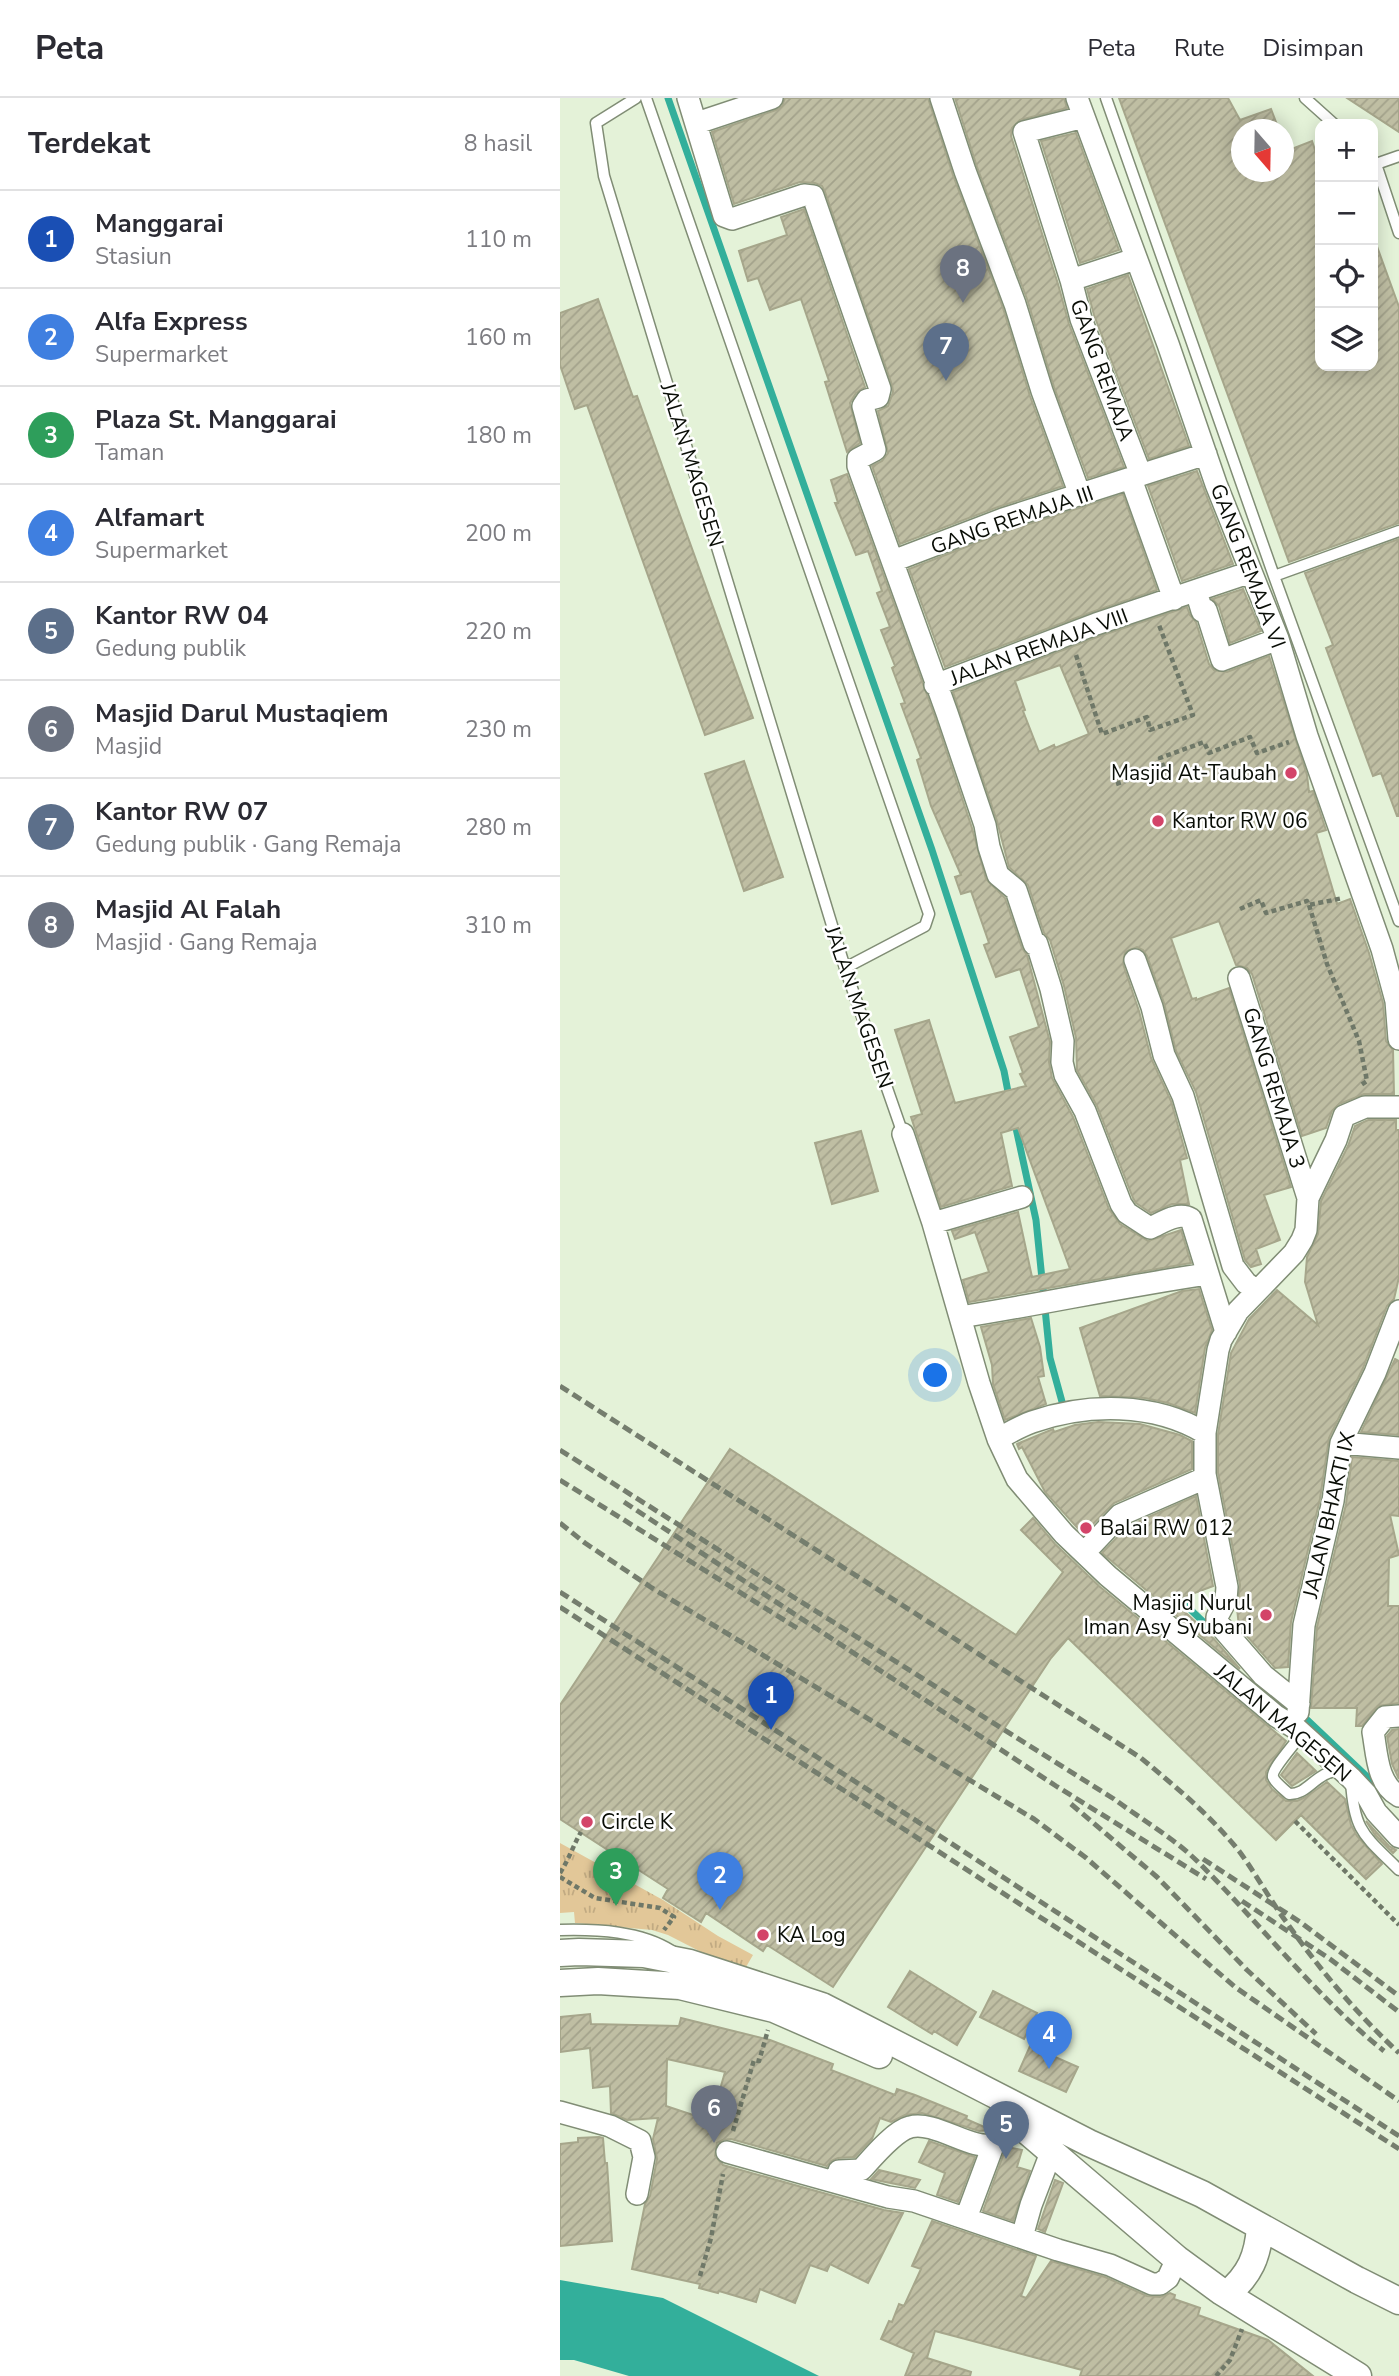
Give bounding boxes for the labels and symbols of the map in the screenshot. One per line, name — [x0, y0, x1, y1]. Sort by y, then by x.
north arrow — [1231, 119, 1294, 182]
pin: 8 — [940, 245, 986, 303]
street label: GANG REMAJA — [1063, 295, 1141, 445]
pin: 7 — [923, 323, 969, 381]
street label: JALAN MAGESEN — [653, 379, 730, 551]
street label: GANG REMAJA III — [927, 479, 1097, 561]
street label: GANG REMAJA VI — [1204, 480, 1292, 652]
street label: JALAN REMAJA VIII — [945, 602, 1132, 693]
place label: Masjid At-Taubah — [1111, 759, 1277, 787]
marker: Masjid At-Taubah — [1283, 765, 1299, 781]
place label: Kantor RW 06 — [1172, 807, 1308, 835]
marker: Kantor RW 06 — [1150, 813, 1166, 829]
street label: JALAN MAGESEN — [818, 921, 900, 1092]
street label: GANG REMAJA 3 — [1236, 1004, 1312, 1172]
your location — [918, 1358, 952, 1392]
street label: JALAN BHAKTI IX — [1296, 1429, 1362, 1602]
place label: Balai RW 012 — [1100, 1514, 1233, 1542]
marker: Balai RW 012 — [1078, 1520, 1094, 1536]
place label: Masjid Nurul Iman Asy Syubani — [1083, 1589, 1253, 1641]
marker: Masjid Nurul Iman Asy Syubani — [1258, 1607, 1274, 1623]
street label: JALAN MAGESEN — [1208, 1657, 1357, 1788]
pin: 1 — [748, 1672, 794, 1730]
place label: Circle K — [601, 1808, 674, 1836]
marker: Circle K — [579, 1814, 595, 1830]
pin: 3 — [593, 1848, 639, 1906]
pin: 2 — [697, 1852, 743, 1910]
place label: KA Log — [777, 1921, 846, 1949]
marker: KA Log — [755, 1927, 771, 1943]
pin: 4 — [1026, 2011, 1072, 2069]
pin: 6 — [691, 2085, 737, 2143]
pin: 5 — [983, 2101, 1029, 2159]

